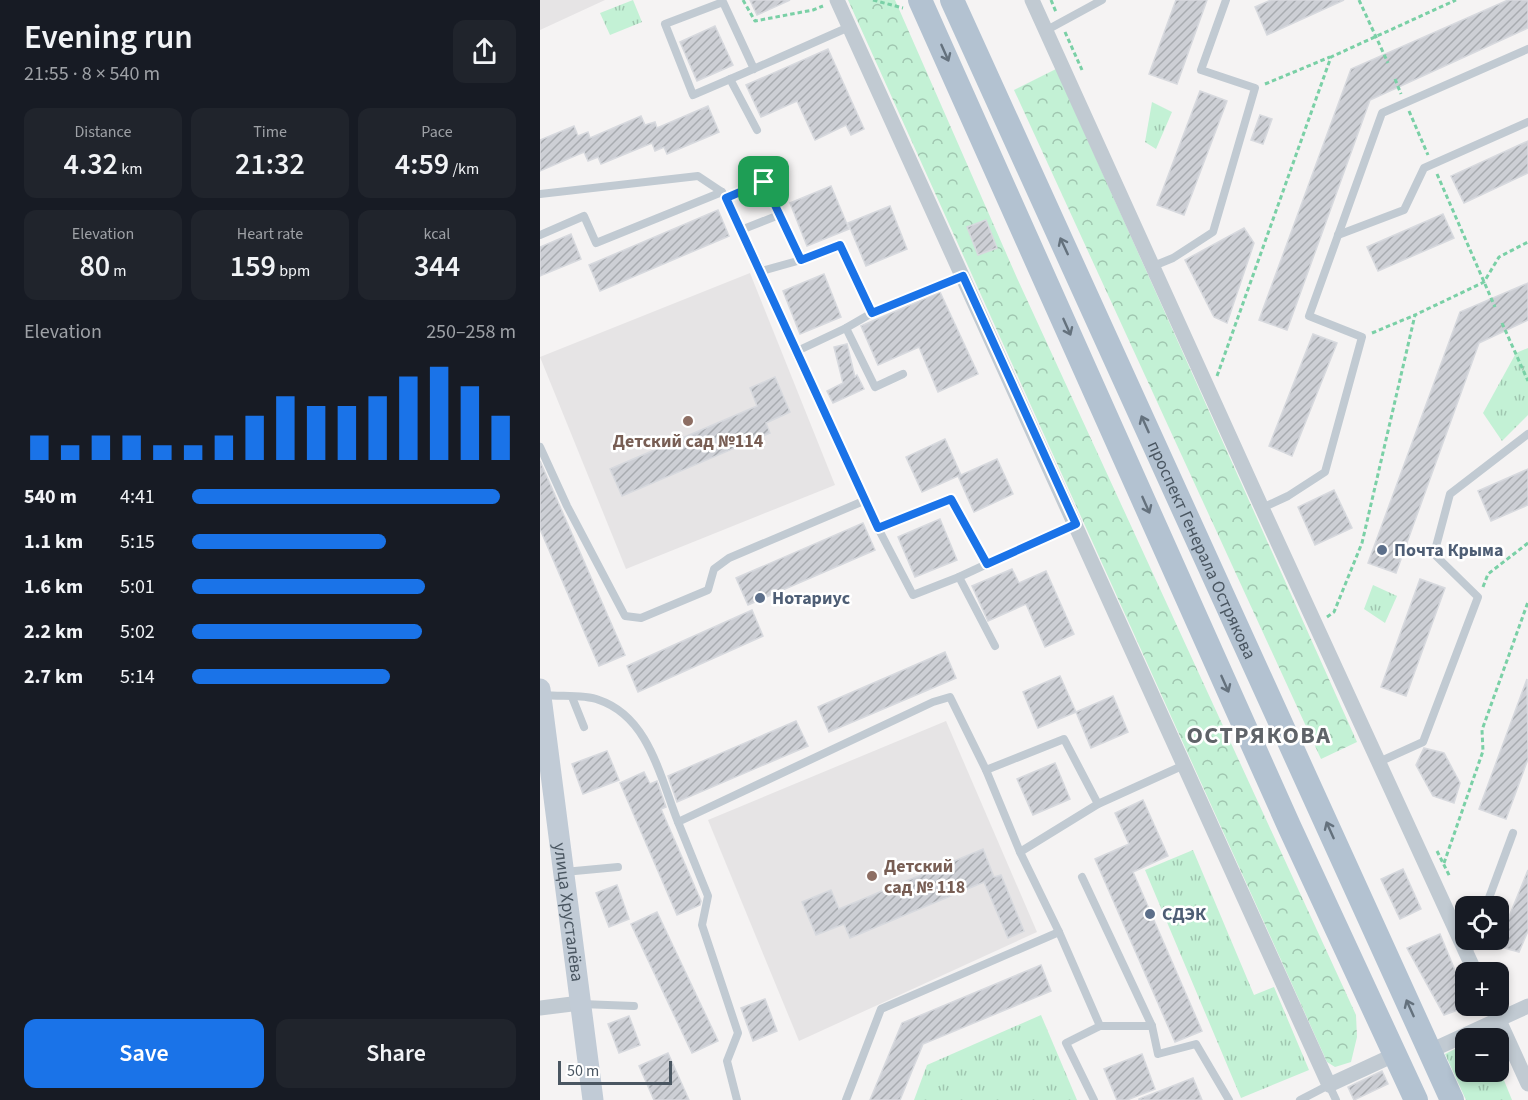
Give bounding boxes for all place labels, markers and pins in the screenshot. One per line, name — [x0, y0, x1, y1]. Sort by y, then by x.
pin — [738, 156, 789, 207]
marker: Детский сад №114 — [681, 414, 695, 428]
place label: Детский сад №114 — [613, 429, 764, 454]
place label: Почта Крыма — [1394, 538, 1503, 563]
marker: Почта Крыма — [1375, 543, 1389, 557]
place label: Нотариус — [772, 586, 851, 611]
marker: Нотариус — [753, 591, 767, 605]
place label: Детский сад № 118 — [884, 854, 965, 900]
marker: Детский сад № 118 — [865, 869, 879, 883]
place label: СДЭК — [1162, 902, 1207, 927]
marker: СДЭК — [1143, 907, 1157, 921]

